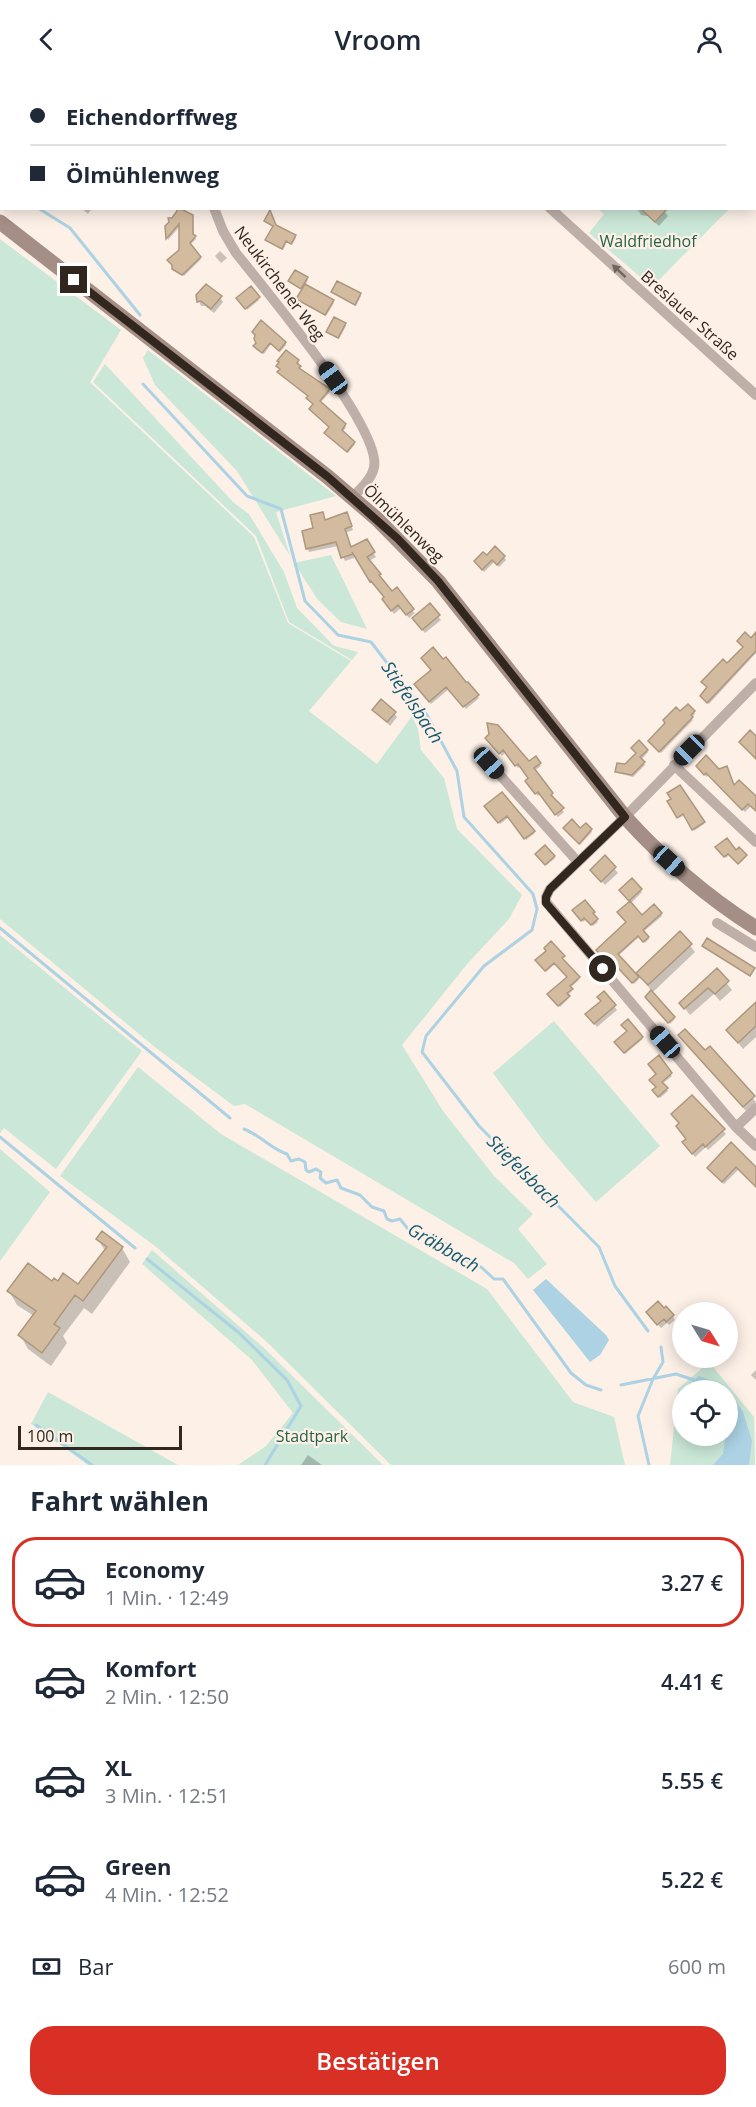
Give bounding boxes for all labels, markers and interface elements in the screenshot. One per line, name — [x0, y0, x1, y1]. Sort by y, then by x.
text: Vroom — [334, 21, 422, 58]
icon: back — [30, 23, 63, 56]
icon: person — [693, 23, 726, 56]
text: Eichendorffweg — [66, 101, 237, 131]
text: Ölmühlenweg — [66, 159, 219, 189]
street label: Neukirchener Weg — [230, 221, 331, 345]
park label: Waldfriedhof — [599, 230, 698, 252]
one-way arrow — [612, 264, 627, 278]
street label: Breslauer Straße — [636, 265, 744, 365]
route end — [60, 266, 87, 293]
car — [315, 358, 351, 398]
street label: Ölmühlenweg — [359, 479, 449, 567]
water label: Stiefelsbach — [377, 656, 449, 748]
car — [670, 731, 708, 769]
car — [470, 744, 508, 782]
car — [650, 842, 688, 880]
route start — [589, 955, 616, 982]
car — [646, 1023, 684, 1061]
water label: Stiefelsbach — [482, 1129, 566, 1213]
water label: Gräbbach — [404, 1217, 484, 1277]
north arrow — [672, 1302, 738, 1368]
map controls — [672, 1302, 738, 1446]
button: locate — [672, 1380, 738, 1446]
scale bar — [18, 1423, 182, 1450]
text: 100 m — [27, 1425, 73, 1447]
park label: Stadtpark — [276, 1425, 349, 1447]
text: Fahrt wählen — [30, 1482, 209, 1519]
text: Economy — [105, 1554, 204, 1584]
icon: car — [33, 1555, 87, 1609]
text: 3.27 € — [661, 1567, 723, 1597]
text: 1 Min. · 12:49 — [105, 1584, 229, 1611]
text: Komfort — [105, 1653, 197, 1683]
icon: car — [33, 1654, 87, 1708]
text: 4.41 € — [661, 1666, 723, 1696]
text: 2 Min. · 12:50 — [105, 1683, 229, 1710]
text: XL — [105, 1752, 132, 1782]
icon: car — [33, 1753, 87, 1807]
text: 5.55 € — [661, 1765, 723, 1795]
text: 3 Min. · 12:51 — [105, 1782, 229, 1809]
text: Green — [105, 1851, 171, 1881]
icon: car — [33, 1852, 87, 1906]
text: 5.22 € — [661, 1864, 723, 1894]
text: 4 Min. · 12:52 — [105, 1881, 229, 1908]
icon: cash — [30, 1950, 63, 1983]
text: Bar — [78, 1951, 113, 1981]
text: 600 m — [668, 1953, 726, 1980]
button: Bestätigen — [30, 2026, 726, 2095]

